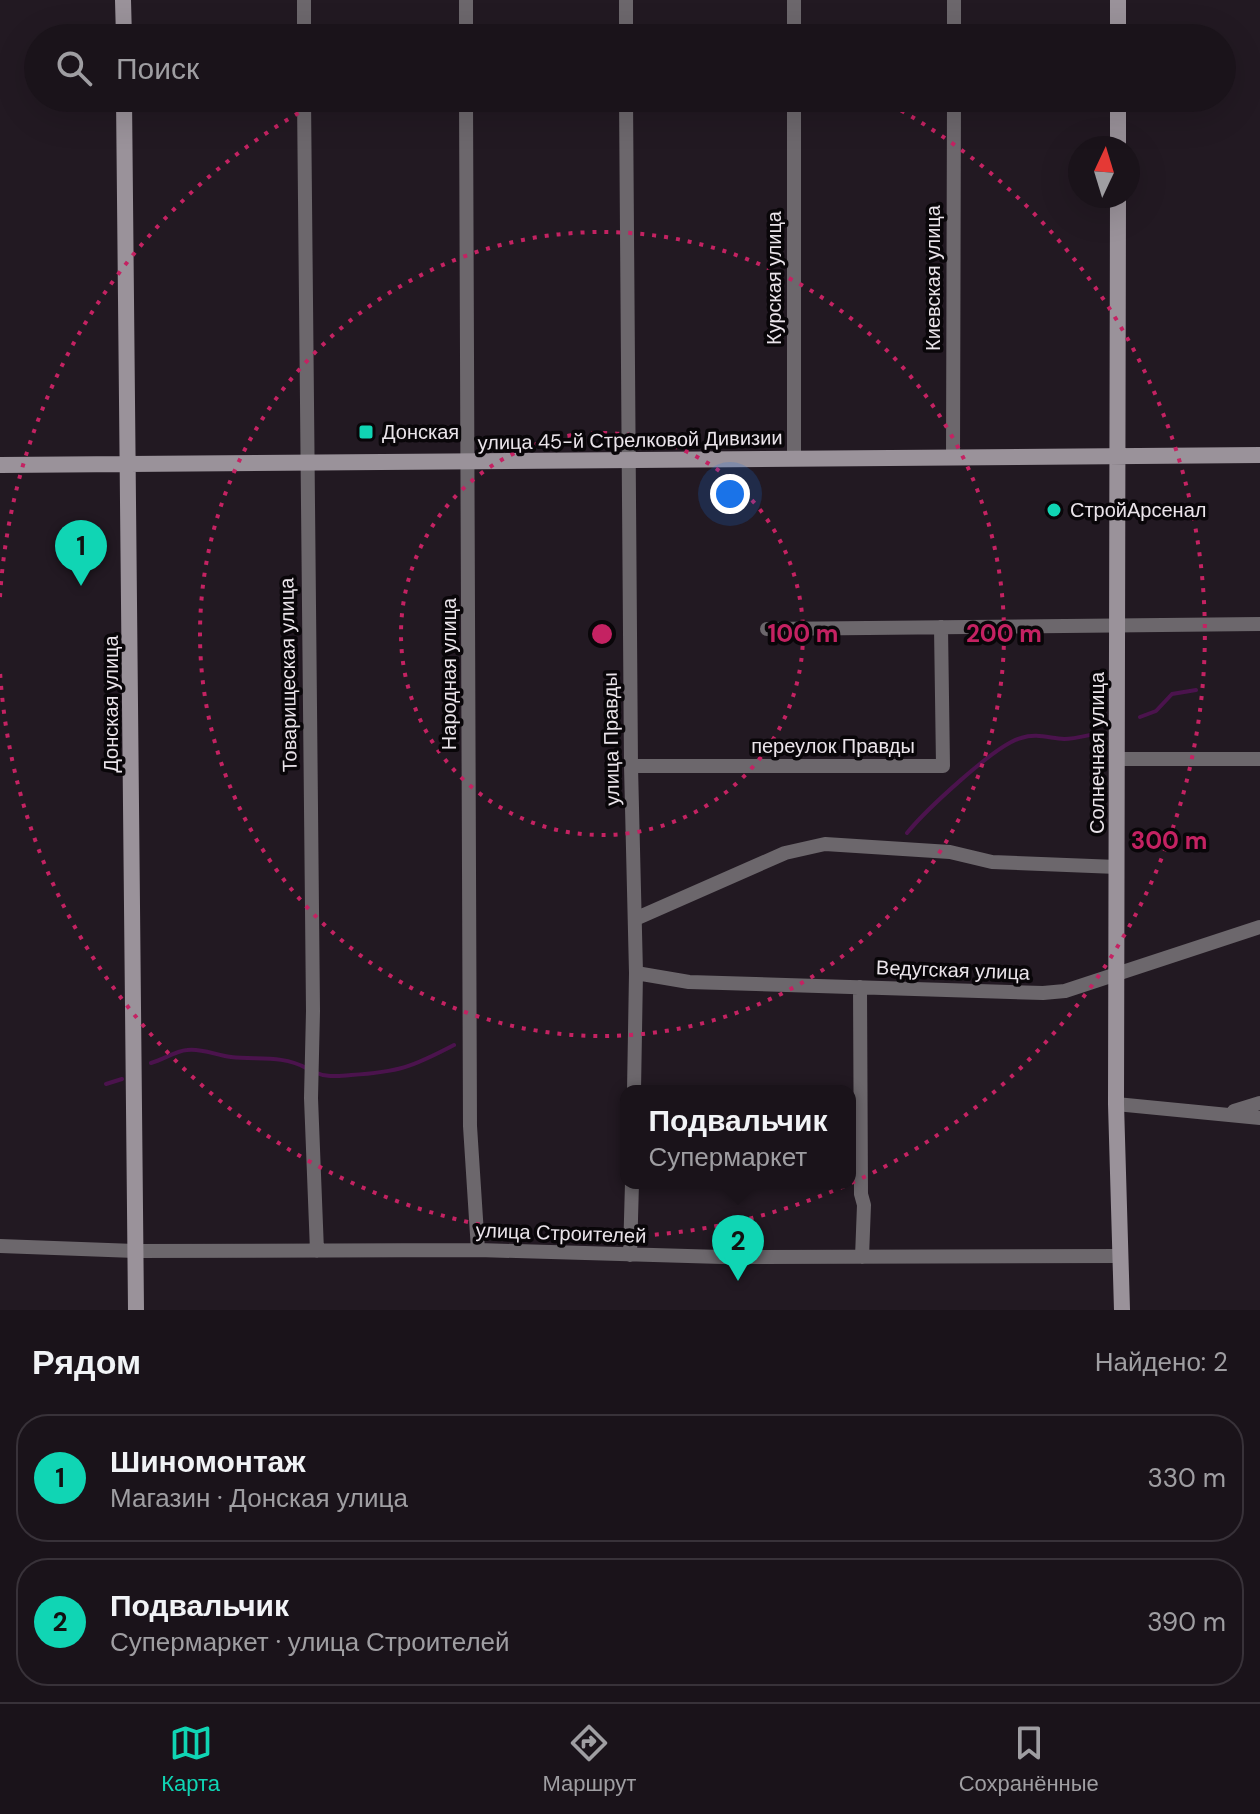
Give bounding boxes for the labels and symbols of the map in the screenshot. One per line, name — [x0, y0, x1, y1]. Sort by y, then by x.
north arrow — [1068, 136, 1140, 208]
street label: Киевская улица — [920, 204, 946, 351]
street label: Курская улица — [761, 210, 787, 345]
place label: Донская — [382, 419, 459, 445]
marker: Донская — [357, 423, 375, 441]
street label: улица 45-й Стрелковой Дивизии — [477, 424, 783, 456]
your location — [710, 474, 750, 514]
place label: СтройАрсенал — [1070, 497, 1206, 523]
marker: СтройАрсенал — [1045, 501, 1063, 519]
pin: 1 — [55, 520, 107, 586]
street label: Товарищеская улица — [273, 577, 303, 772]
street label: Народная улица — [436, 597, 462, 750]
text: 100 m — [768, 618, 838, 649]
text: 200 m — [966, 618, 1042, 649]
centre of rings — [588, 620, 616, 648]
street label: Донская улица — [98, 634, 124, 773]
street label: Солнечная улица — [1084, 671, 1110, 834]
street label: улица Правды — [597, 672, 625, 806]
street label: переулок Правды — [751, 733, 915, 759]
text: 300 m — [1131, 825, 1207, 856]
street label: Ведугская улица — [876, 954, 1031, 986]
pin: 2 — [712, 1215, 764, 1281]
street label: улица Строителей — [475, 1217, 647, 1249]

